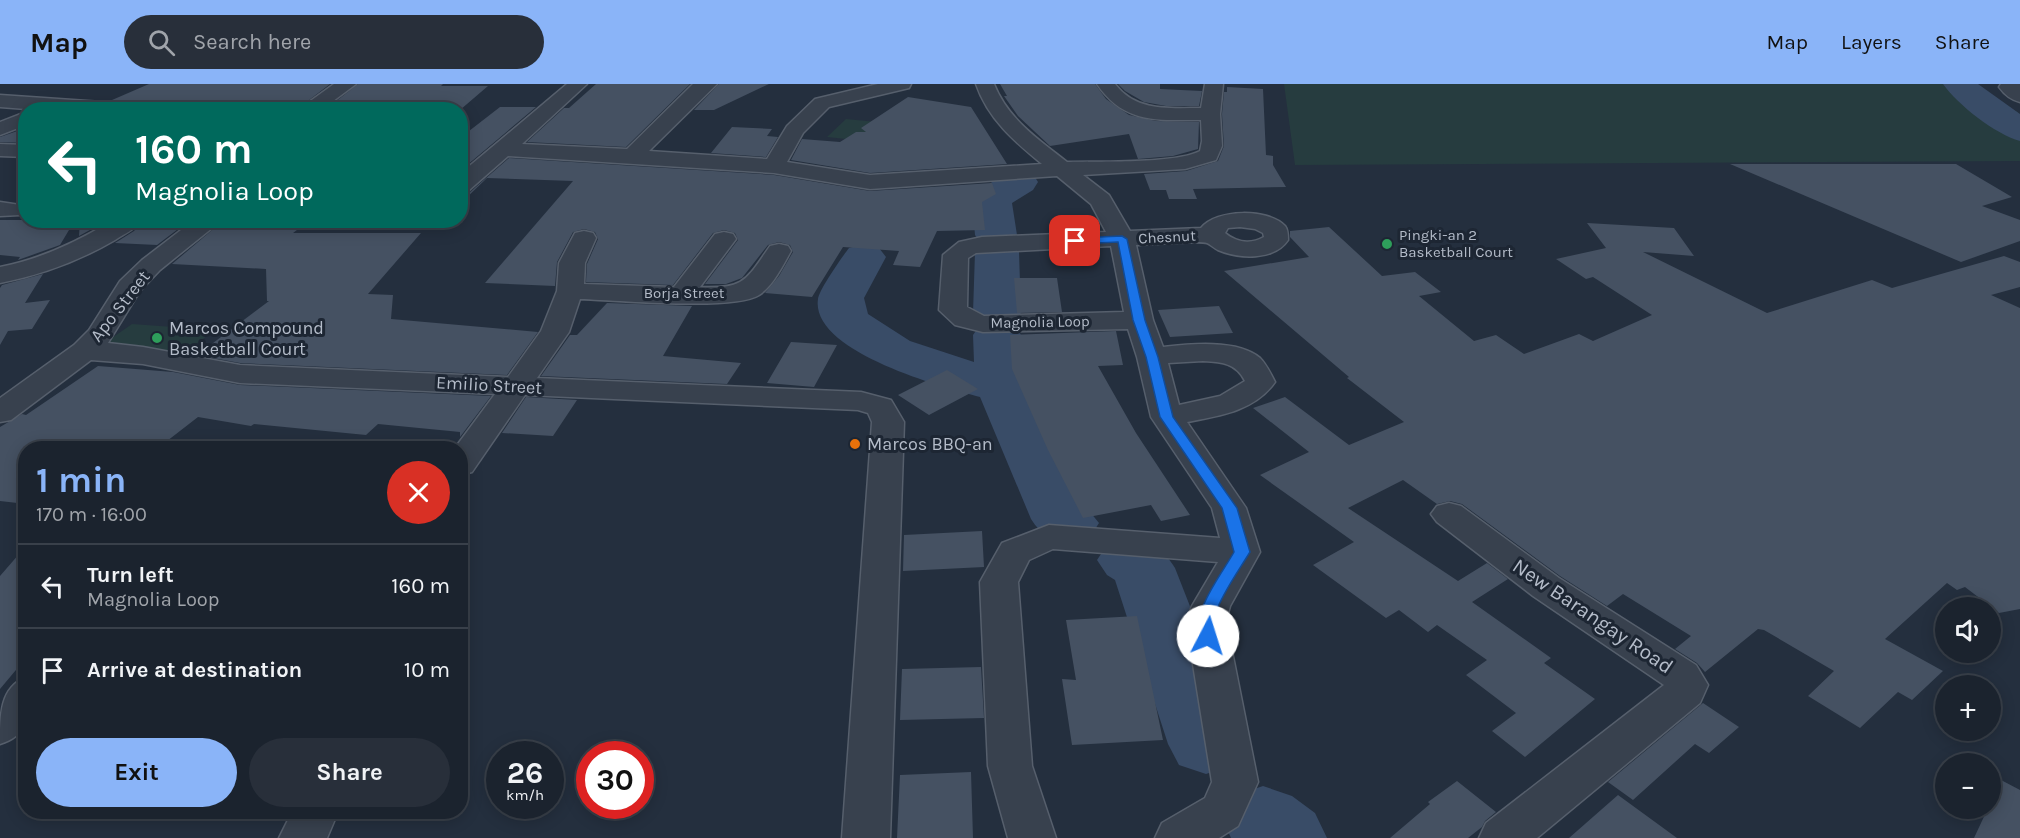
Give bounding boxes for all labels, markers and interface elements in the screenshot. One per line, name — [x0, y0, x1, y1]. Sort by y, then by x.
search box — [124, 15, 544, 69]
text: Map — [30, 26, 88, 59]
icon: search — [145, 26, 178, 59]
text: Search here — [193, 29, 311, 55]
text: Map — [1766, 30, 1808, 54]
text: Layers — [1841, 30, 1902, 54]
text: Share — [1935, 30, 1990, 54]
text: 160 m — [135, 124, 253, 174]
icon: left — [36, 126, 114, 204]
text: Magnolia Loop — [135, 175, 314, 207]
pin — [1049, 215, 1100, 266]
icon: arrive — [1058, 224, 1091, 257]
street label: Chesnut — [1138, 226, 1197, 247]
place label: Pingki-an 2 Basketball Court — [1399, 226, 1513, 261]
marker: Pingki-an 2 Basketball Court — [1380, 237, 1394, 251]
street label: Apo Street — [85, 266, 155, 346]
street label: Borja Street — [644, 284, 725, 302]
street label: Magnolia Loop — [990, 312, 1090, 332]
place label: Marcos Compound Basketball Court — [169, 317, 324, 360]
marker: Marcos Compound Basketball Court — [150, 331, 164, 345]
street label: Emilio Street — [435, 371, 543, 399]
place label: Marcos BBQ-an — [867, 433, 993, 455]
marker: Marcos BBQ-an — [848, 437, 862, 451]
text: 1 min — [36, 459, 126, 501]
button: close — [387, 461, 450, 524]
text: 170 m · 16:00 — [36, 503, 147, 526]
street label: New Barangay Road — [1508, 553, 1678, 679]
text: Turn left — [87, 562, 174, 588]
icon: left — [36, 570, 69, 603]
text: 160 m — [391, 573, 450, 599]
text: Magnolia Loop — [87, 588, 219, 611]
map controls — [1935, 597, 2001, 819]
button: sound — [1935, 597, 2001, 663]
position arrow — [1176, 604, 1240, 668]
icon: arrive — [36, 654, 69, 687]
text: Arrive at destination — [87, 657, 302, 683]
text: 10 m — [404, 657, 450, 683]
button: + — [1935, 675, 2001, 741]
button: Exit — [36, 738, 237, 807]
button: Share — [249, 738, 450, 807]
speed limit sign: 30 — [576, 741, 654, 819]
button: − — [1935, 753, 2001, 819]
text: 26 — [507, 755, 543, 791]
text: km/h — [506, 786, 544, 804]

